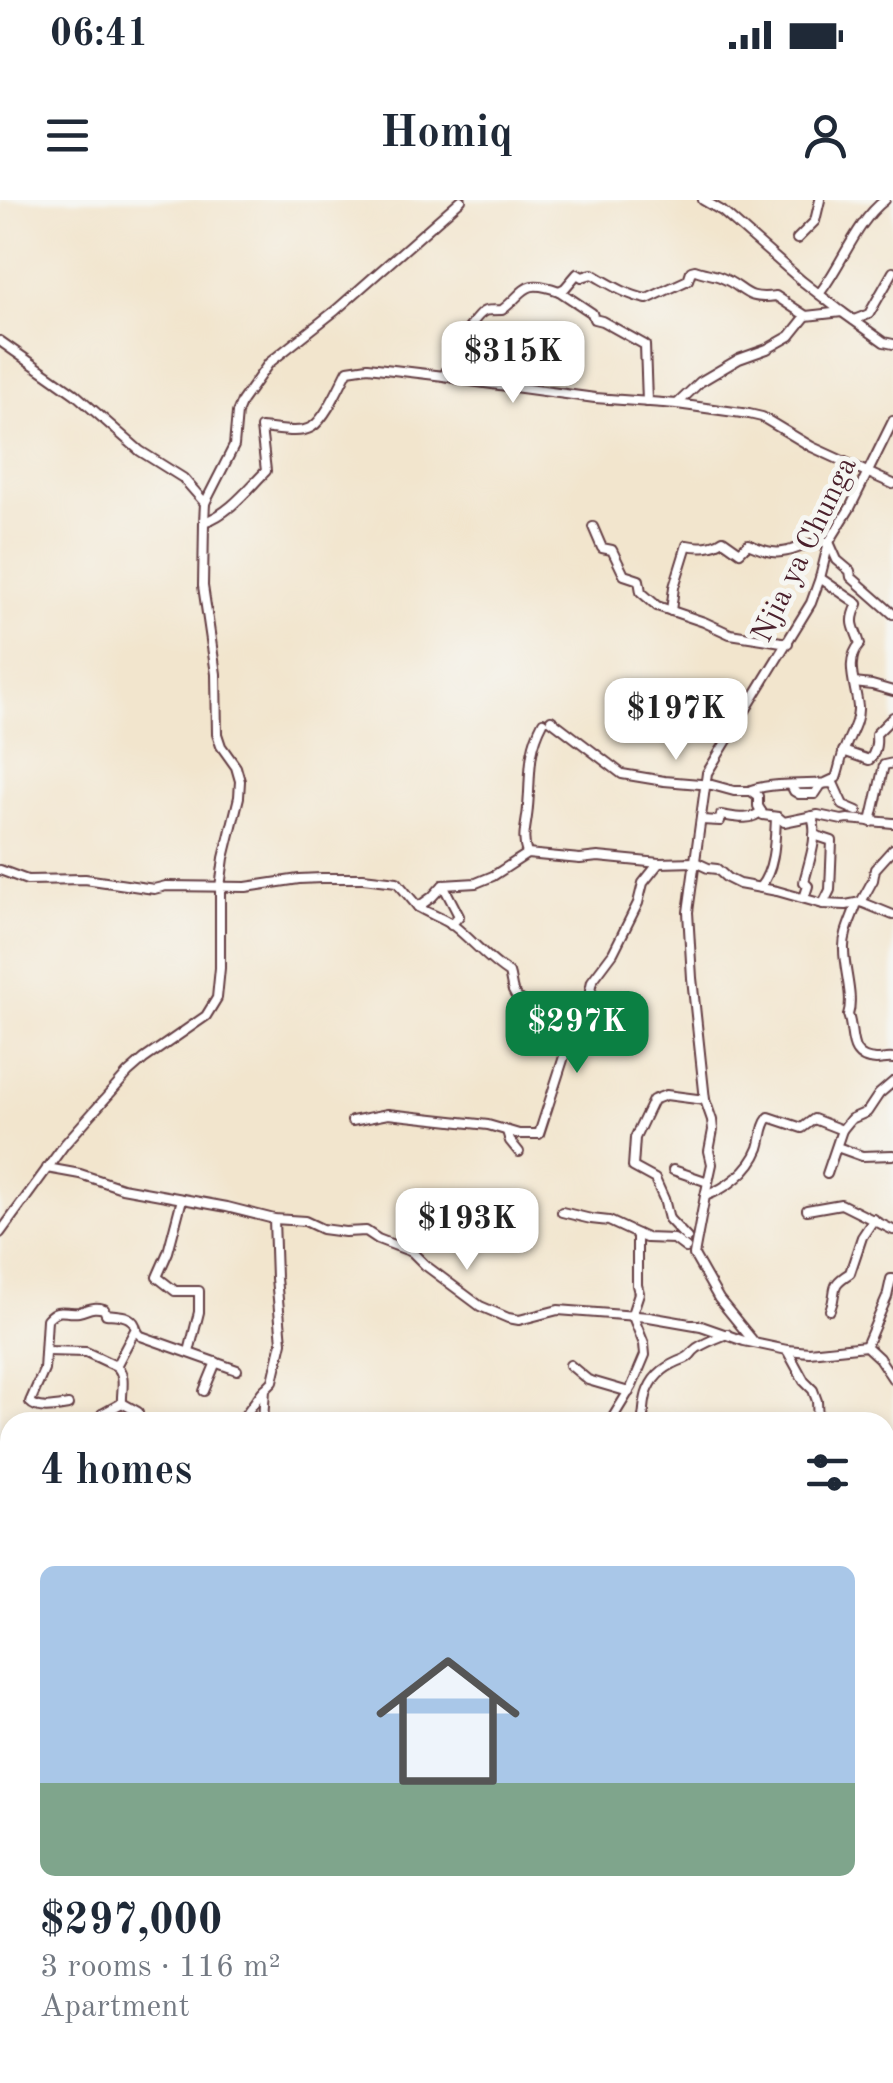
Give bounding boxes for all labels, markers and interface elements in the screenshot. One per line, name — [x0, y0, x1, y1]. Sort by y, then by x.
text: 06:41 — [50, 16, 149, 54]
icon: menu — [40, 108, 95, 163]
icon: person — [798, 108, 853, 163]
text: Homiq — [380, 112, 513, 157]
pin: $315K — [443, 321, 583, 406]
text: $315K — [464, 337, 562, 369]
street label: Njia ya Chunga — [747, 453, 863, 647]
pin: $197K — [606, 678, 746, 763]
text: $197K — [627, 694, 725, 726]
pin: $297K — [507, 991, 647, 1076]
text: $297K — [528, 1007, 626, 1039]
pin: $193K — [397, 1188, 537, 1273]
text: $193K — [418, 1204, 516, 1236]
icon: filters — [800, 1445, 855, 1500]
text: 4 homes — [40, 1451, 192, 1493]
icon: home — [358, 1631, 538, 1811]
text: $297,000 — [40, 1901, 222, 1943]
text: 3 rooms · 116 m² — [40, 1952, 281, 1984]
text: Apartment — [40, 1992, 190, 2024]

